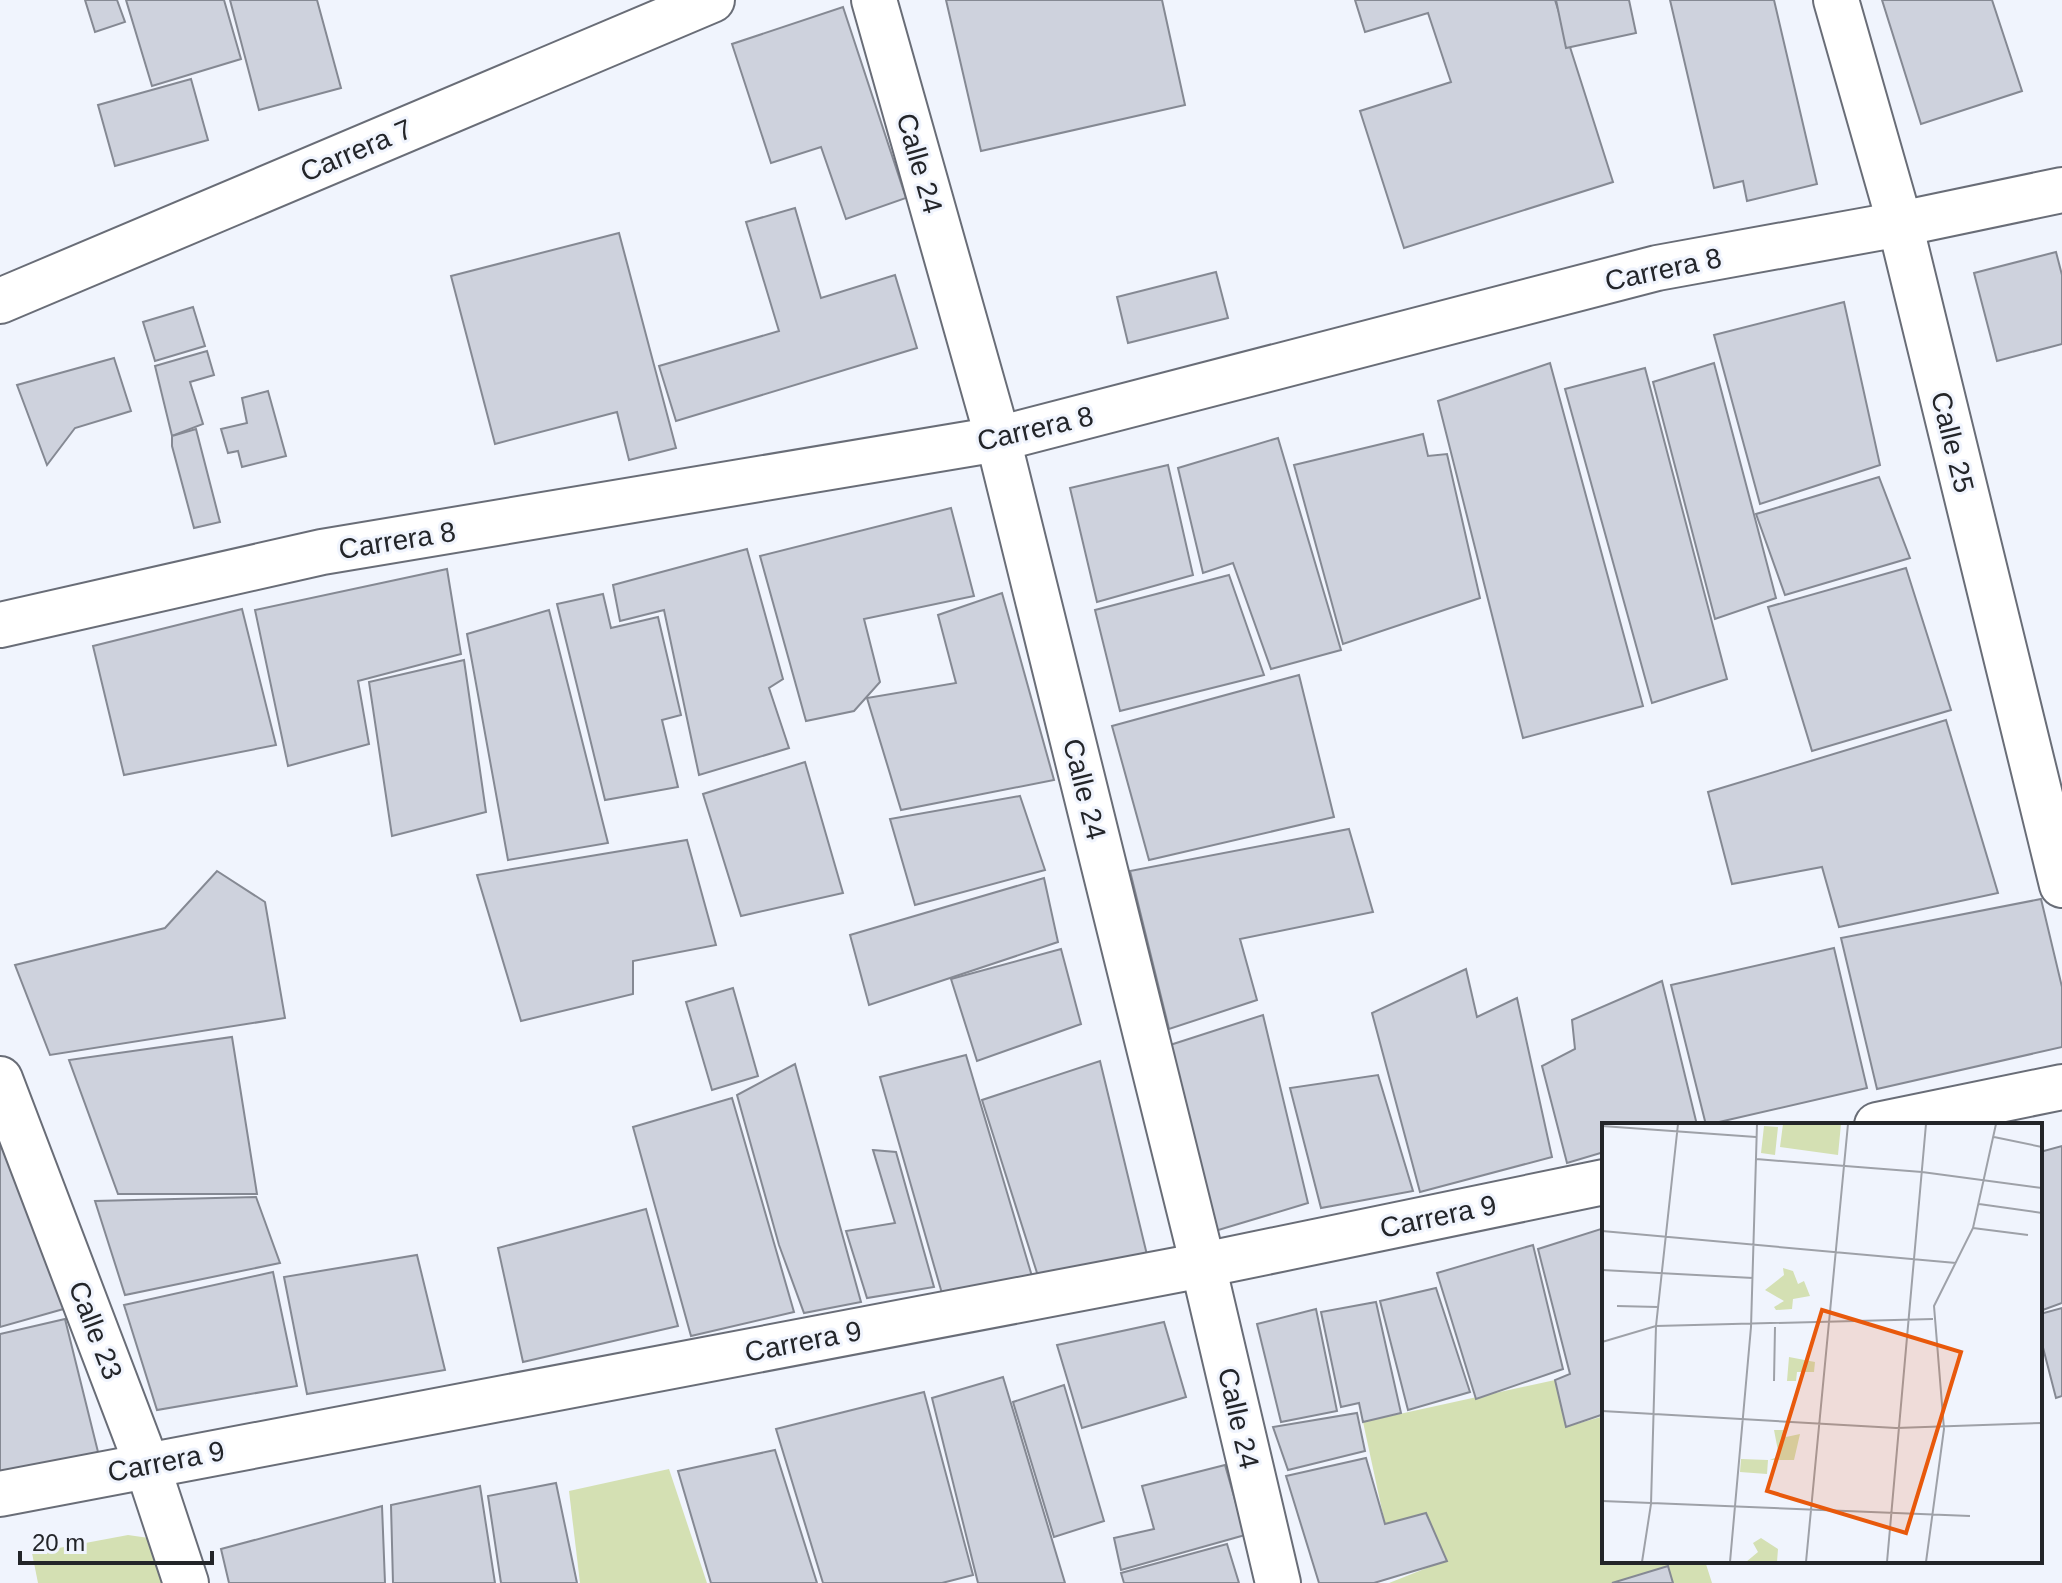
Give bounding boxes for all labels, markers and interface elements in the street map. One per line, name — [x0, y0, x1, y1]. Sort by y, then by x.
street label: Calle 24 — [890, 109, 949, 217]
street label: Carrera 7 — [296, 113, 417, 188]
street label: Carrera 8 — [1602, 242, 1724, 297]
street label: Calle 25 — [1925, 389, 1980, 496]
street label: Carrera 8 — [974, 400, 1096, 457]
street label: Carrera 8 — [336, 516, 458, 565]
street label: Calle 24 — [1057, 736, 1112, 843]
inset map — [1602, 1123, 2042, 1563]
street label: Carrera 9 — [1377, 1189, 1499, 1244]
street label: Calle 23 — [63, 1277, 128, 1384]
street label: Carrera 9 — [742, 1315, 864, 1368]
street label: Calle 24 — [1212, 1365, 1265, 1472]
street label: Carrera 9 — [105, 1435, 227, 1488]
scale bar — [20, 1515, 212, 1565]
text: 20 m — [32, 1529, 85, 1556]

